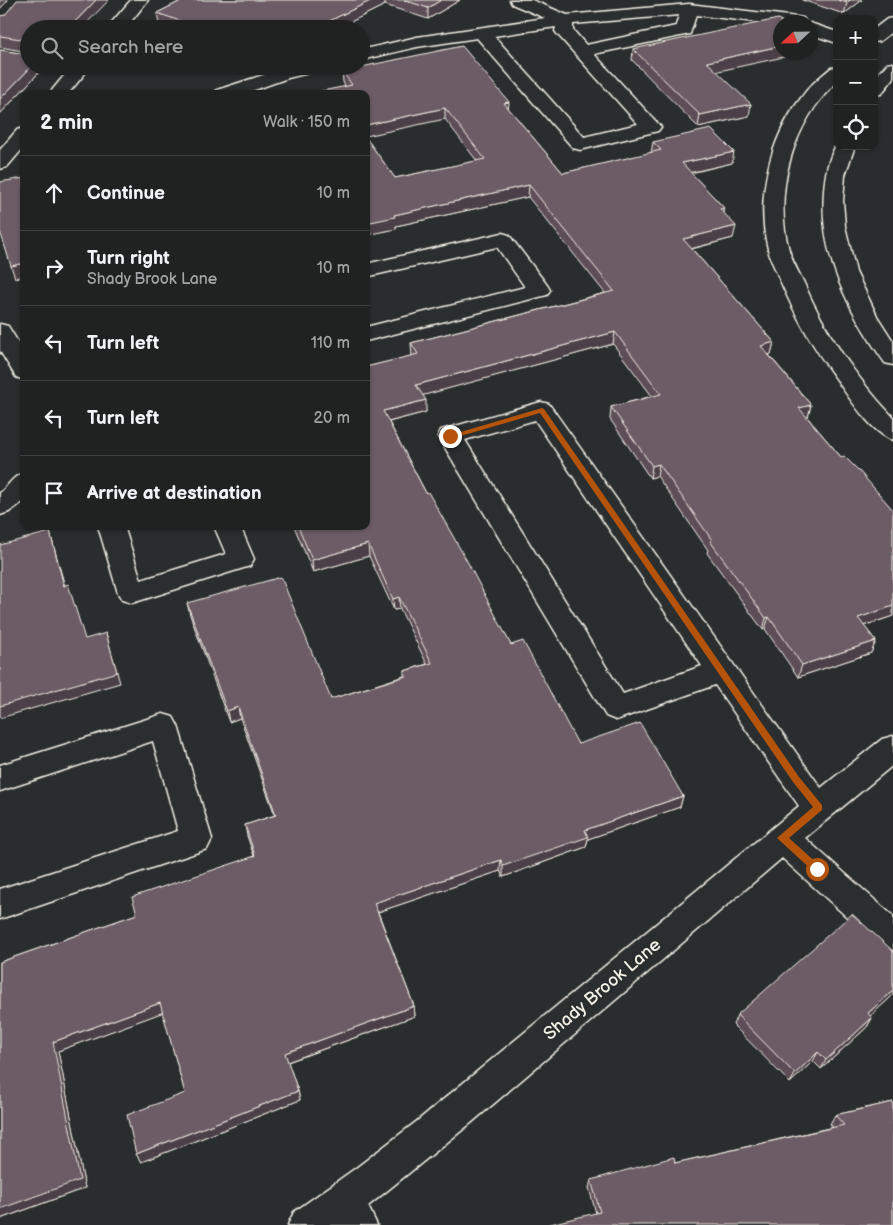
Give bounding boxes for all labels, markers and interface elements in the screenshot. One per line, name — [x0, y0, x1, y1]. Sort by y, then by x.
north arrow — [773, 15, 818, 60]
map controls — [833, 15, 878, 150]
button: + — [833, 15, 878, 60]
search box — [20, 20, 370, 75]
icon: search — [38, 34, 66, 62]
text: Search here — [78, 36, 183, 59]
button: − — [833, 60, 878, 105]
button: locate — [833, 105, 878, 150]
text: 2 min — [40, 110, 93, 135]
text: Walk · 150 m — [263, 113, 350, 132]
icon: ahead — [40, 179, 68, 207]
text: Continue — [87, 182, 165, 205]
text: 10 m — [317, 184, 350, 203]
text: Turn right — [87, 247, 170, 270]
icon: right — [40, 254, 68, 282]
text: 10 m — [317, 259, 350, 278]
text: Shady Brook Lane — [87, 270, 217, 289]
icon: left — [40, 329, 68, 357]
text: Turn left — [87, 332, 159, 355]
text: 110 m — [311, 334, 350, 353]
icon: left — [40, 404, 68, 432]
text: Turn left — [87, 407, 159, 430]
text: 20 m — [314, 409, 350, 428]
route end — [439, 425, 462, 448]
icon: arrive — [40, 479, 68, 507]
text: Arrive at destination — [87, 482, 262, 505]
route start — [806, 858, 829, 881]
street label: Shady Brook Lane — [539, 934, 665, 1045]

